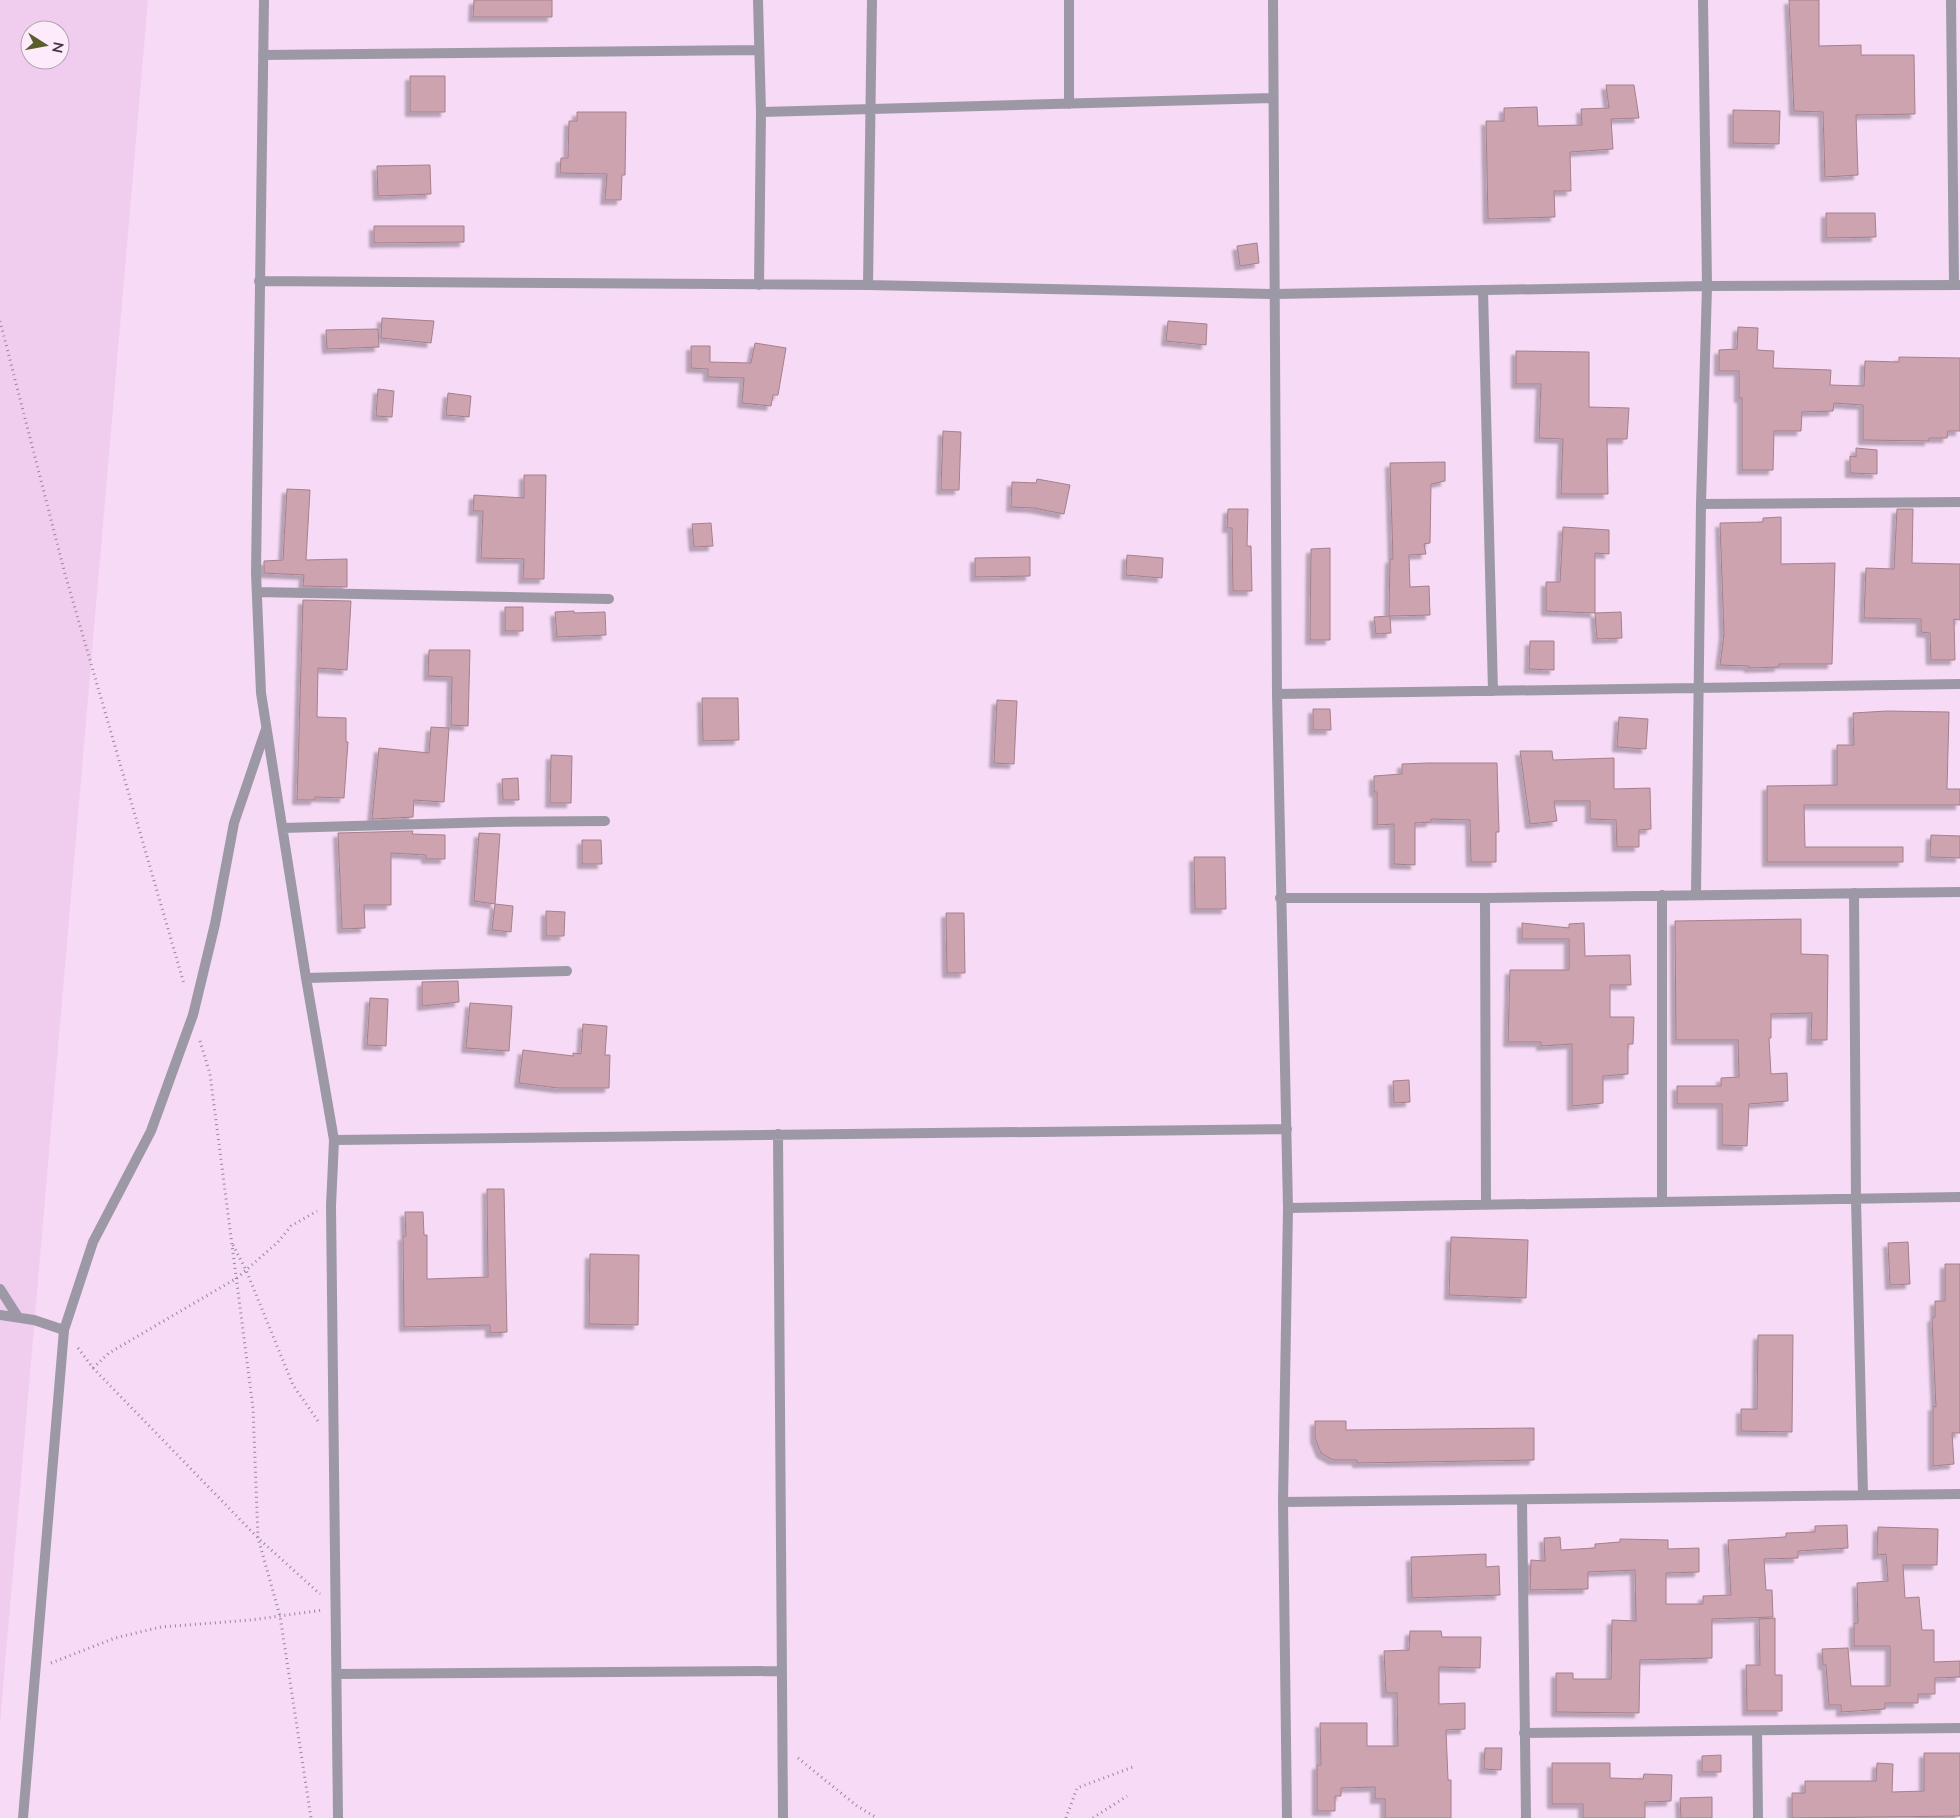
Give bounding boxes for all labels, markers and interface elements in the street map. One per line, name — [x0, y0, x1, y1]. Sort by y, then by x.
north arrow — [20, 20, 70, 70]
text: N — [49, 41, 68, 54]

